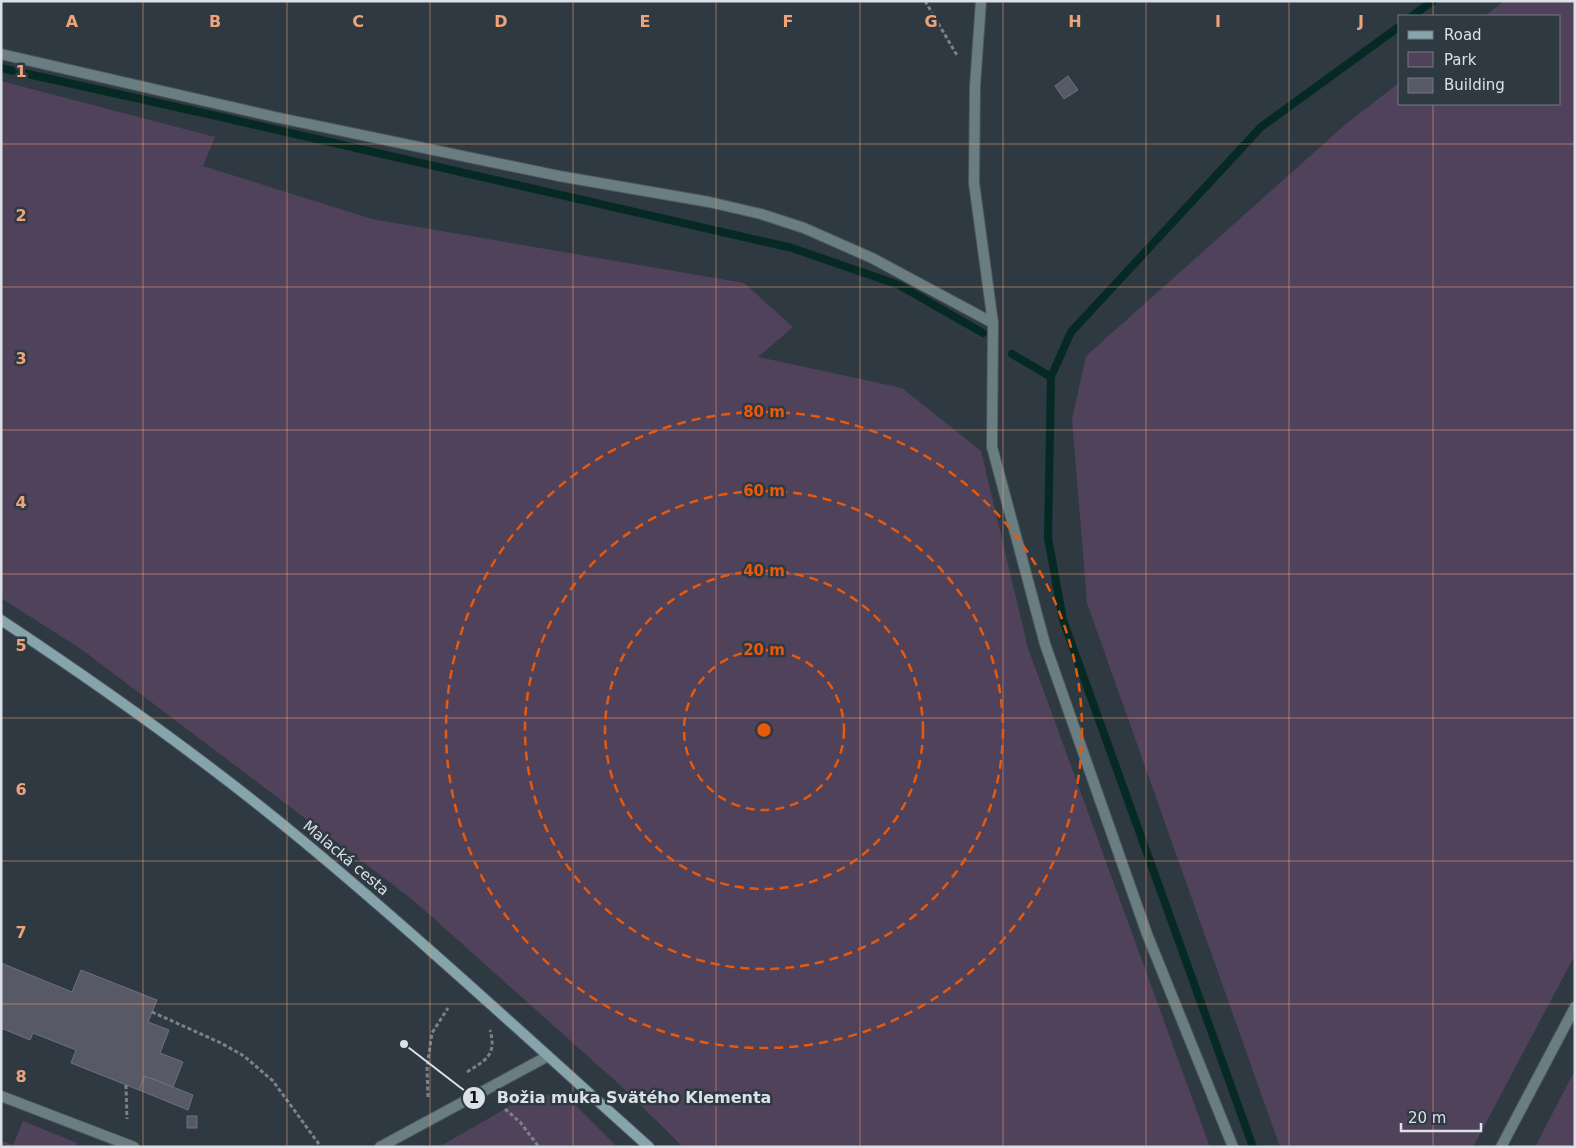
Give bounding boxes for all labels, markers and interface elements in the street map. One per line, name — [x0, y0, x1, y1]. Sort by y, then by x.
text: A — [66, 12, 79, 31]
text: B — [209, 12, 221, 31]
text: C — [352, 12, 364, 31]
text: D — [494, 12, 508, 31]
text: E — [640, 12, 650, 31]
text: F — [783, 12, 793, 31]
text: G — [924, 12, 938, 31]
text: H — [1068, 12, 1082, 31]
text: I — [1215, 12, 1221, 31]
text: J — [1357, 12, 1364, 31]
legend — [1398, 15, 1561, 105]
text: Road — [1444, 26, 1482, 44]
text: Park — [1444, 51, 1477, 69]
text: 1 — [15, 62, 27, 81]
text: Building — [1444, 76, 1505, 94]
text: 2 — [15, 206, 27, 225]
text: 3 — [15, 349, 27, 368]
text: 80 m — [743, 403, 785, 421]
text: 60 m — [743, 482, 785, 500]
text: 4 — [15, 493, 27, 512]
text: 40 m — [743, 562, 785, 580]
text: 5 — [15, 636, 27, 655]
text: 20 m — [743, 641, 785, 659]
centre of rings — [755, 721, 773, 739]
text: 6 — [15, 780, 27, 799]
street label: Malacká cesta — [299, 817, 393, 899]
text: 7 — [15, 923, 27, 942]
text: 8 — [15, 1067, 27, 1086]
callout: Božia muka Svätého Klementa — [461, 1082, 781, 1113]
text: Božia muka Svätého Klementa — [497, 1088, 771, 1107]
text: 1 — [469, 1089, 479, 1107]
scale bar — [1401, 1100, 1481, 1132]
text: 20 m — [1408, 1109, 1446, 1127]

